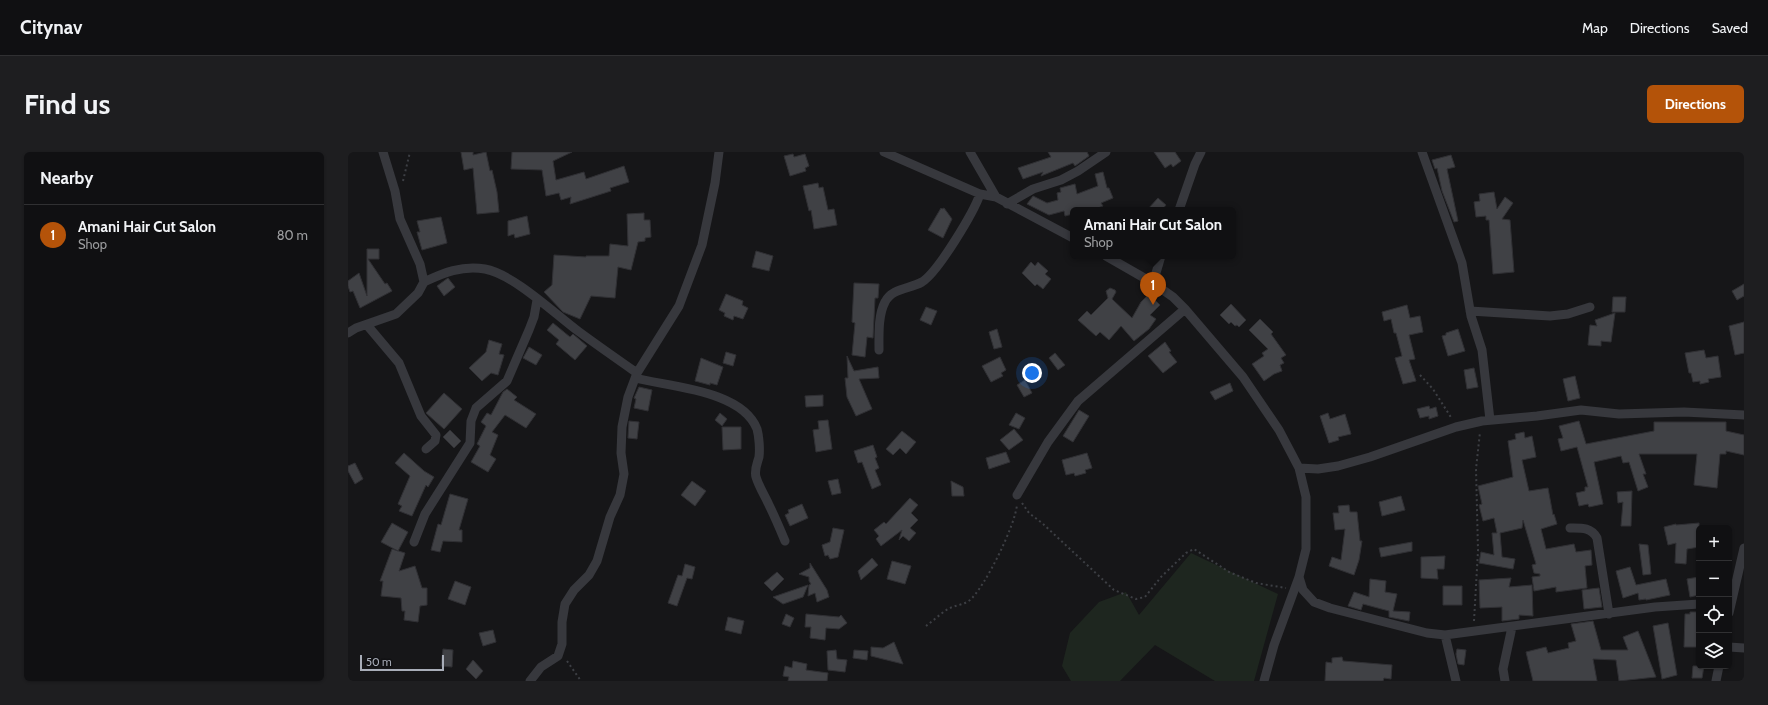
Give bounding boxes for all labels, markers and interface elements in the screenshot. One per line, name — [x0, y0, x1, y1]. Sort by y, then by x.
text: Citynav — [20, 16, 82, 39]
text: Map — [1582, 19, 1608, 37]
text: Directions — [1630, 19, 1690, 37]
text: Saved — [1712, 19, 1748, 37]
button: Directions — [1647, 85, 1744, 123]
text: Find us — [24, 87, 110, 121]
text: Nearby — [40, 168, 93, 188]
popup — [1070, 207, 1236, 259]
text: Amani Hair Cut Salon — [1084, 216, 1222, 234]
text: Amani Hair Cut Salon — [78, 218, 216, 236]
text: 1 — [51, 227, 55, 243]
text: 80 m — [277, 227, 308, 243]
text: Shop — [1084, 234, 1113, 250]
text: Shop — [78, 236, 107, 252]
pin: 1 — [1140, 272, 1166, 305]
your location — [1022, 363, 1042, 383]
map controls — [1696, 525, 1732, 669]
button: + — [1696, 525, 1732, 561]
button: − — [1696, 561, 1732, 597]
button: locate — [1696, 597, 1732, 633]
button: layers — [1696, 633, 1732, 669]
scale bar — [360, 653, 444, 672]
text: 50 m — [366, 655, 392, 669]

